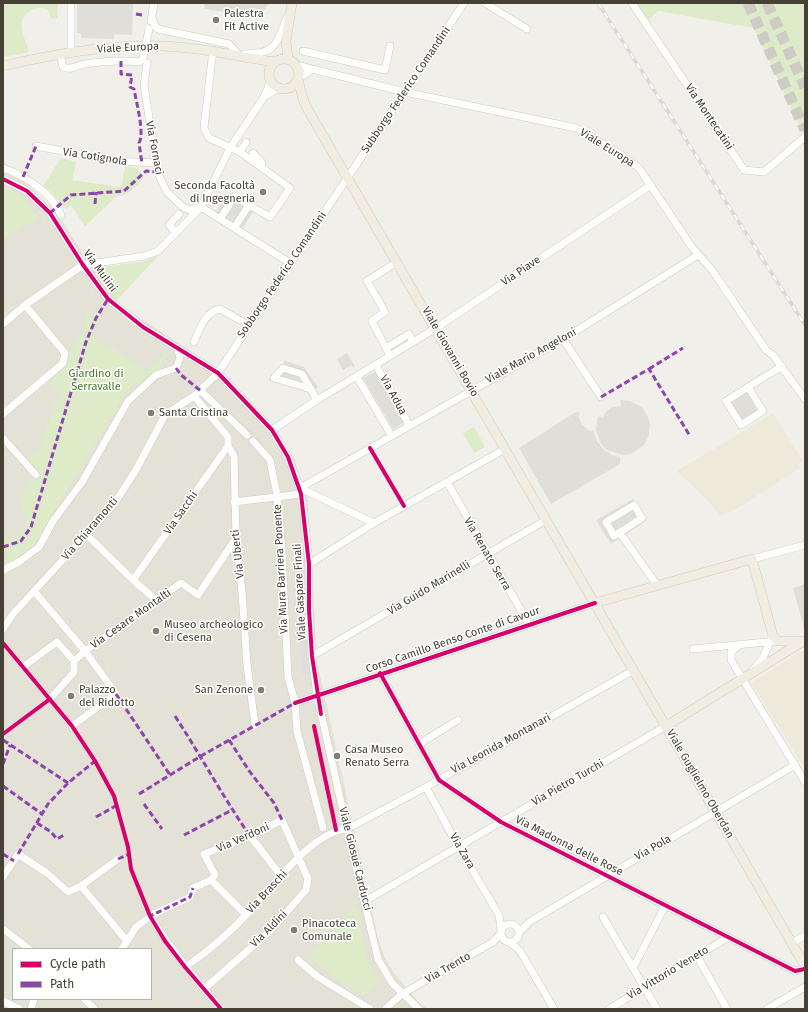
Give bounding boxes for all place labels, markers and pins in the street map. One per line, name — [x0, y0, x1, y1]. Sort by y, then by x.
place label: Palestra Fit Active — [224, 7, 269, 33]
marker: Palestra Fit Active — [211, 15, 221, 25]
place label: Seconda Facoltà di Ingegneria — [174, 179, 255, 205]
marker: Seconda Facoltà di Ingegneria — [258, 187, 268, 197]
place label: Santa Cristina — [159, 406, 228, 420]
marker: Santa Cristina — [146, 408, 156, 418]
place label: Museo archeologico di Cesena — [164, 618, 263, 644]
marker: Museo archeologico di Cesena — [151, 626, 161, 636]
place label: Palazzo del Ridotto — [79, 683, 135, 709]
place label: San Zenone — [195, 683, 253, 697]
marker: San Zenone — [256, 685, 266, 695]
marker: Palazzo del Ridotto — [66, 691, 76, 701]
place label: Casa Museo Renato Serra — [345, 743, 409, 769]
marker: Casa Museo Renato Serra — [332, 751, 342, 761]
place label: Pinacoteca Comunale — [302, 917, 356, 943]
marker: Pinacoteca Comunale — [289, 925, 299, 935]

